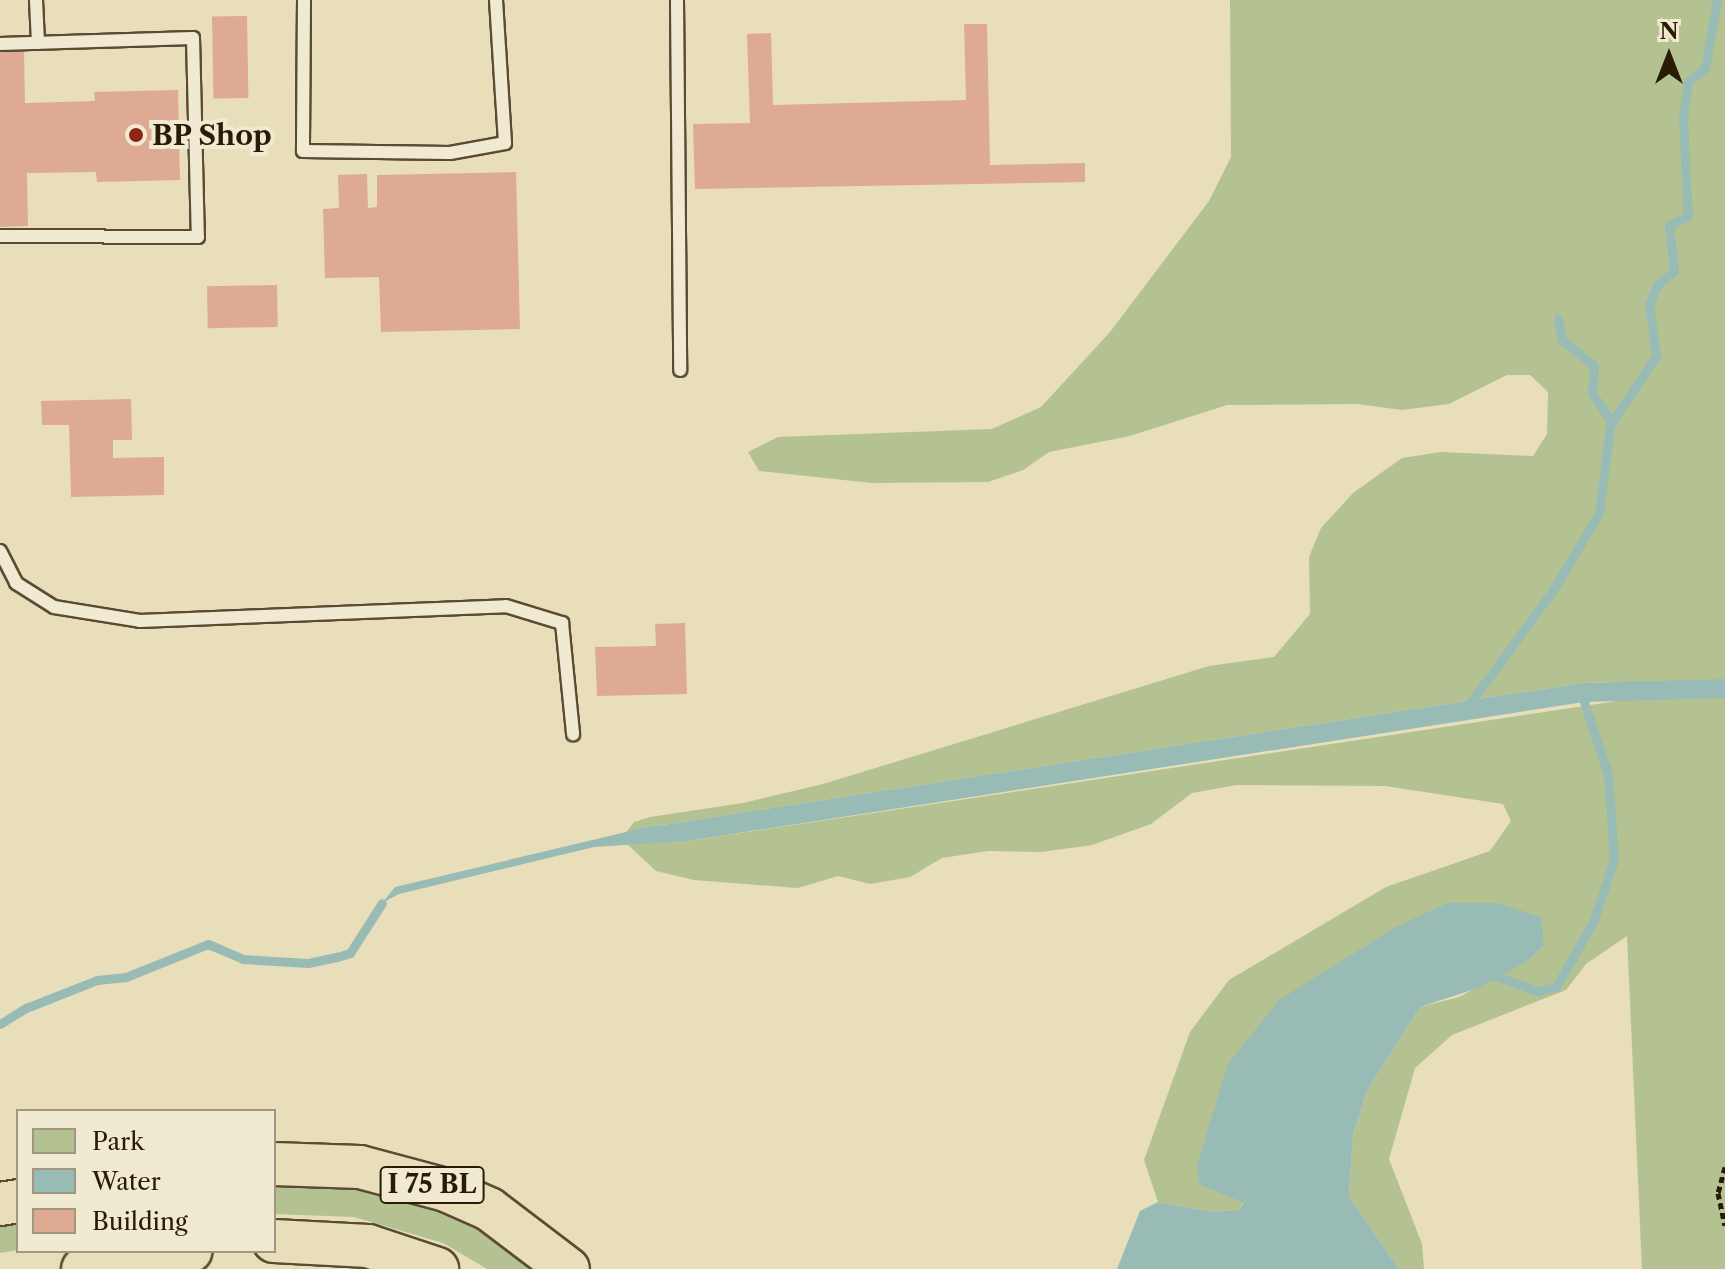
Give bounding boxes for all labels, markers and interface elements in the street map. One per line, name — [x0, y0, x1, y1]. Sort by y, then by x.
north arrow — [1629, 16, 1709, 96]
text: N — [1659, 18, 1679, 45]
place label: BP Shop — [152, 118, 273, 152]
marker: BP Shop — [127, 126, 145, 144]
legend — [16, 1109, 276, 1253]
text: Park — [92, 1127, 144, 1156]
road number: I 75 BL — [378, 1163, 486, 1207]
text: Water — [92, 1167, 161, 1196]
text: Building — [92, 1207, 188, 1236]

